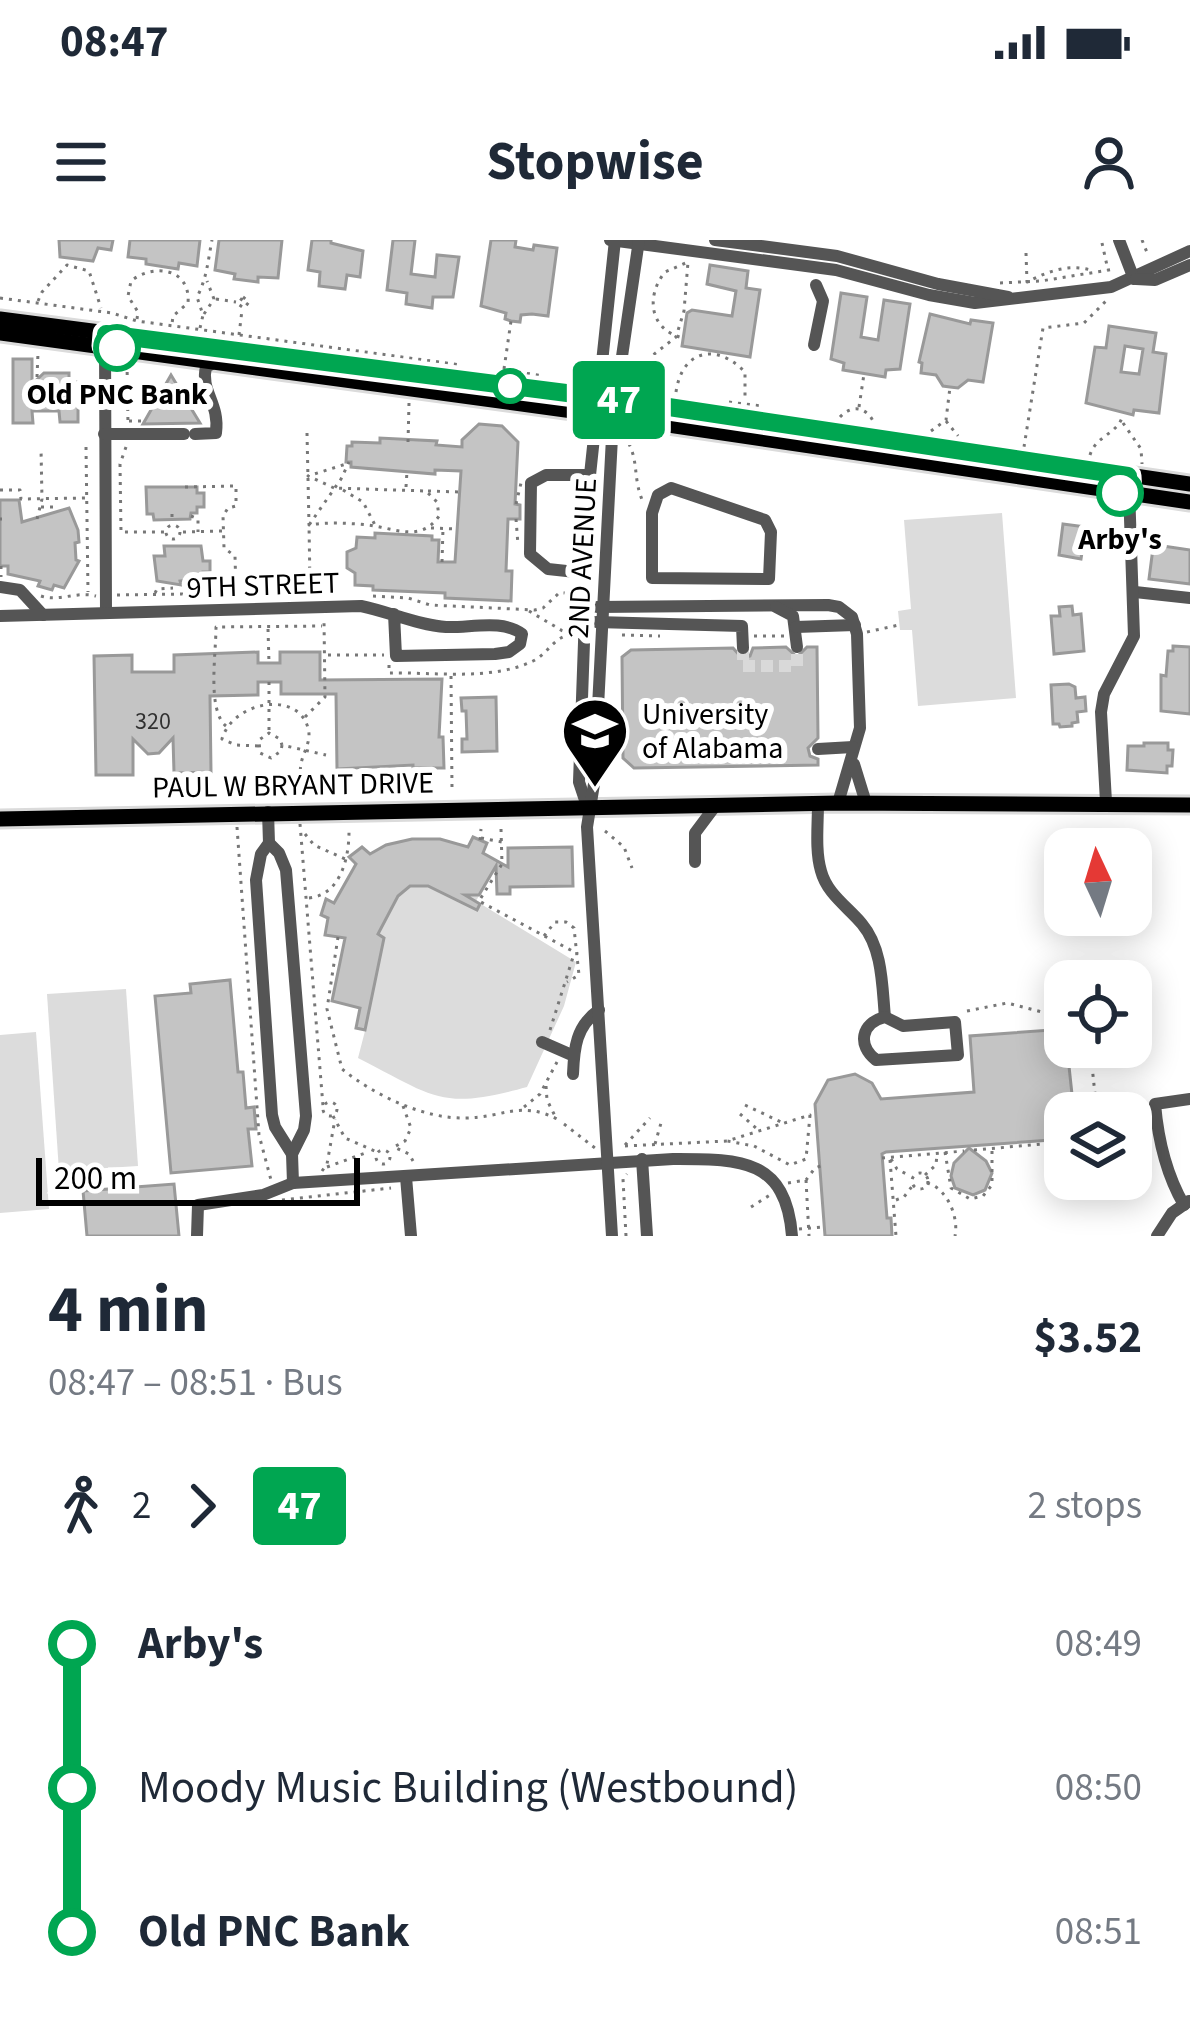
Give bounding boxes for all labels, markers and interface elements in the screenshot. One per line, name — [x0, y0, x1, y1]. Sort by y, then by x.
text: 08:47 — [60, 10, 169, 74]
text: Stopwise — [486, 124, 704, 201]
icon: menu — [48, 129, 114, 195]
icon: person — [1076, 129, 1142, 195]
marker: Old PNC Bank — [95, 326, 139, 370]
line badge: 47 — [565, 361, 673, 439]
unlabelled marker — [494, 370, 526, 402]
text: 47 — [597, 370, 641, 430]
place label: Old PNC Bank — [26, 373, 208, 416]
marker: Arby's — [1098, 471, 1142, 515]
street label: 2ND AVENUE — [557, 477, 608, 639]
place label: Arby's — [1077, 518, 1162, 561]
street label: 9TH STREET — [186, 561, 340, 610]
place label: University of Alabama — [642, 693, 783, 770]
school or university icon: University of Alabama — [560, 696, 630, 790]
house number: 320 — [135, 704, 171, 739]
street label: PAUL W BRYANT DRIVE — [152, 762, 434, 809]
north arrow — [1044, 828, 1152, 936]
map controls — [1044, 828, 1152, 1200]
button: locate — [1044, 960, 1152, 1068]
button: layers — [1044, 1092, 1152, 1200]
scale bar — [36, 1152, 360, 1205]
text: 200 m — [54, 1155, 137, 1202]
text: 4 min — [48, 1263, 209, 1357]
text: $3.52 — [1033, 1306, 1142, 1370]
text: 08:47 – 08:51 · Bus — [48, 1355, 343, 1411]
icon: walk — [48, 1473, 114, 1539]
icon: forward — [169, 1473, 235, 1539]
text: 47 — [277, 1476, 322, 1536]
text: 2 — [132, 1478, 151, 1534]
text: 2 stops — [1028, 1478, 1142, 1534]
text: Arby's — [138, 1612, 263, 1676]
text: 08:49 — [1055, 1616, 1142, 1672]
text: Moody Music Building (Westbound) — [138, 1756, 798, 1820]
text: 08:50 — [1055, 1760, 1142, 1816]
text: Old PNC Bank — [138, 1900, 410, 1964]
text: 08:51 — [1055, 1904, 1142, 1960]

